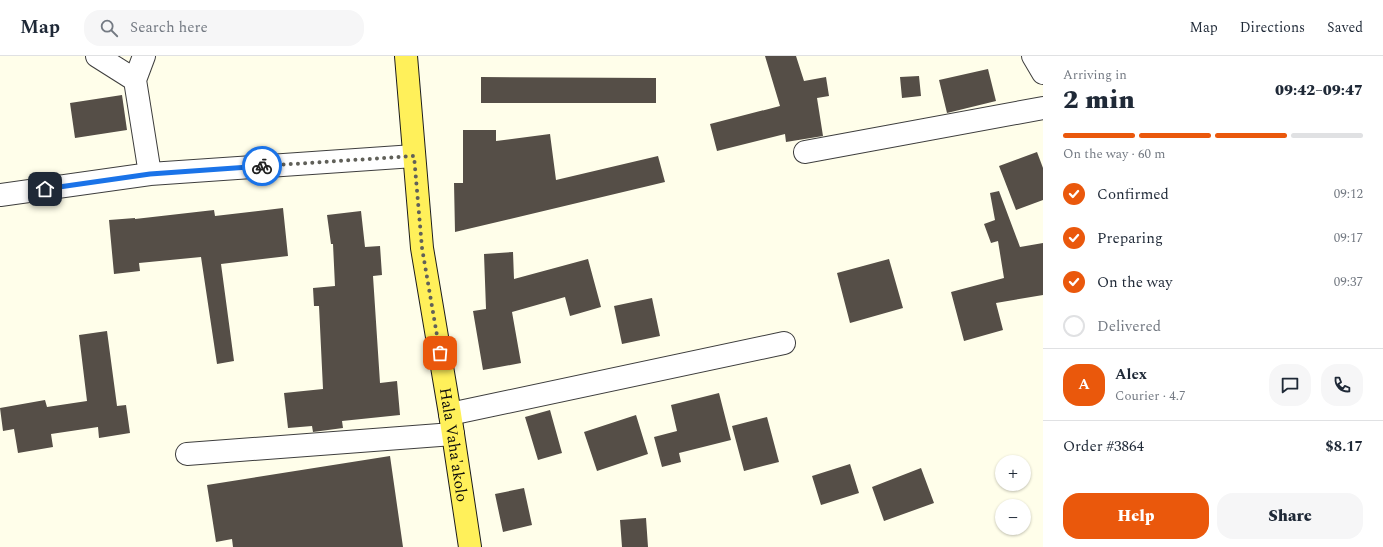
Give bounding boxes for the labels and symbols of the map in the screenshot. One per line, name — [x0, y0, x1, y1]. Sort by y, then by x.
courier — [242, 146, 282, 186]
pin — [28, 172, 62, 206]
pin — [423, 336, 457, 370]
street label: Hala Vaha'akolo — [433, 386, 474, 504]

